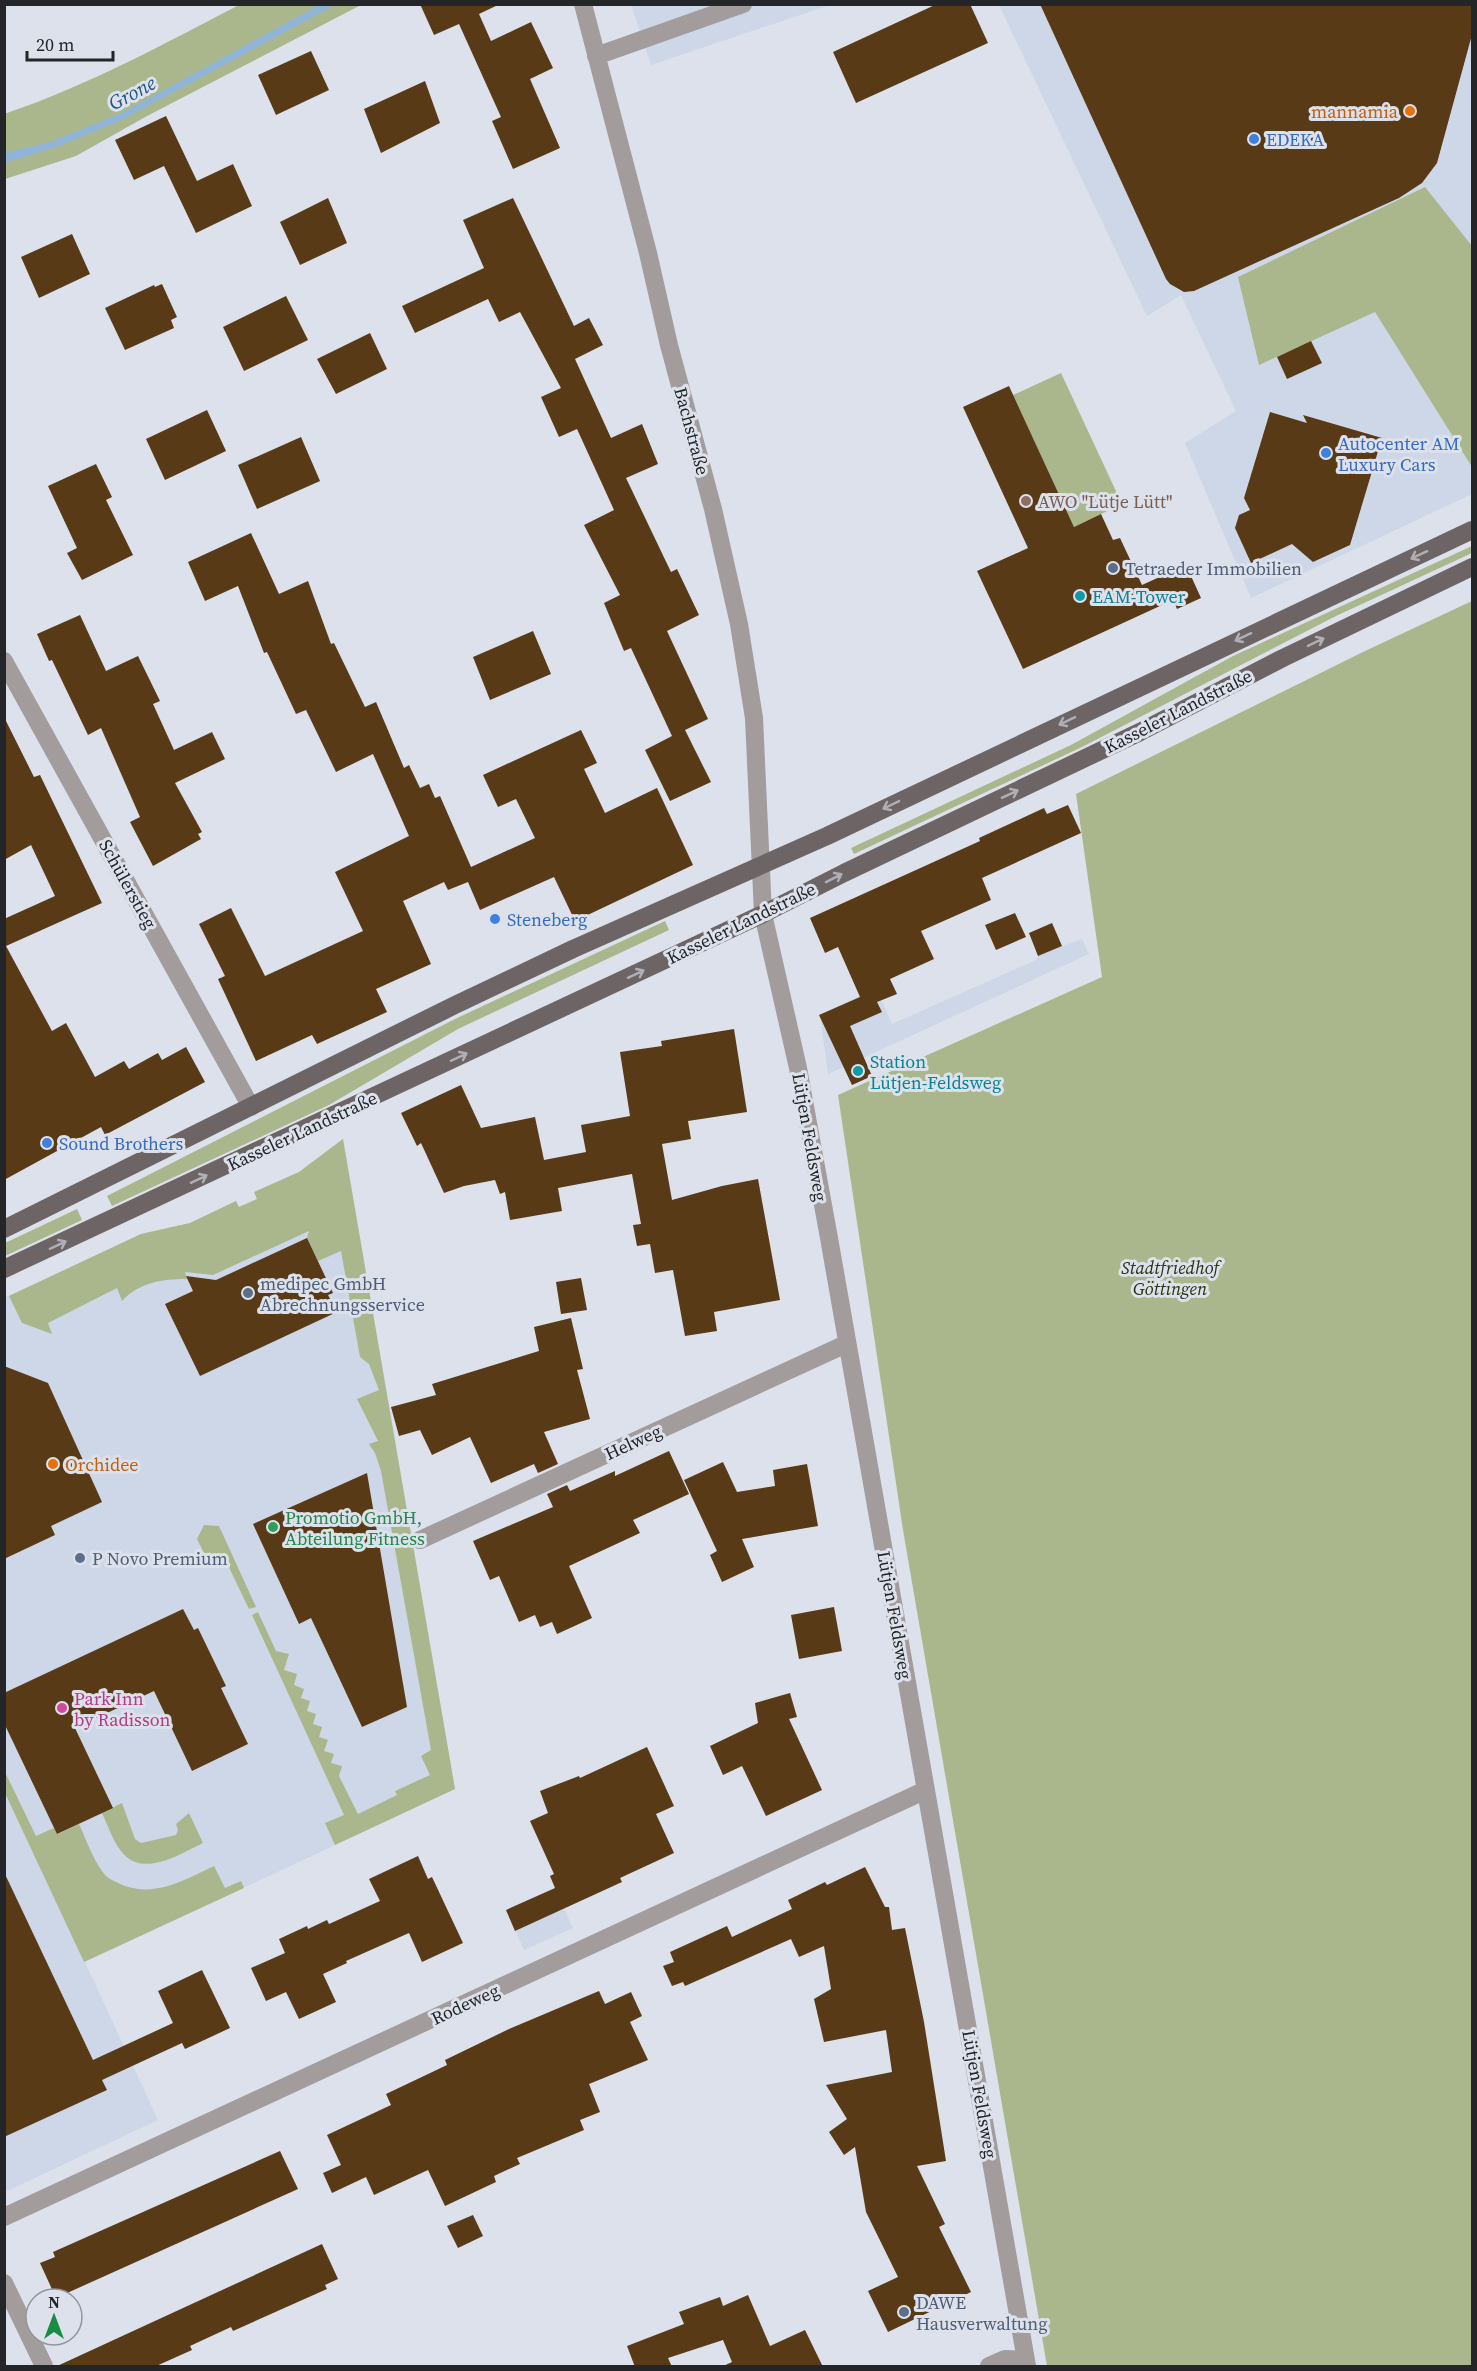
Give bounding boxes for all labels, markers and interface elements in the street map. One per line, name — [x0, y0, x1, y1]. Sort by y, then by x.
scale bar — [27, 24, 112, 62]
text: 20 m — [36, 32, 74, 57]
water label: Grone — [103, 69, 161, 117]
place label: mannamia — [1311, 99, 1399, 124]
marker: mannamia — [1403, 104, 1417, 118]
place label: EDEKA — [1266, 127, 1324, 152]
marker: EDEKA — [1247, 132, 1261, 146]
street label: Bachstraße — [668, 384, 716, 478]
place label: Autocenter AM Luxury Cars — [1338, 431, 1459, 477]
marker: Autocenter AM Luxury Cars — [1319, 446, 1333, 460]
place label: AWO "Lütje Lütt" — [1038, 489, 1172, 514]
marker: AWO "Lütje Lütt" — [1019, 494, 1033, 508]
one-way arrow — [1411, 549, 1429, 561]
place label: Tetraeder Immobilien — [1125, 556, 1302, 581]
marker: Tetraeder Immobilien — [1106, 561, 1120, 575]
place label: EAM-Tower — [1092, 584, 1186, 609]
marker: EAM-Tower — [1073, 589, 1087, 603]
one-way arrow — [1234, 632, 1252, 644]
one-way arrow — [1306, 635, 1324, 647]
street label: Kasseler Landstraße — [1100, 663, 1256, 759]
one-way arrow — [1058, 716, 1076, 728]
one-way arrow — [1000, 788, 1018, 800]
one-way arrow — [882, 800, 900, 812]
street label: Schülerstieg — [93, 835, 163, 933]
one-way arrow — [824, 872, 842, 883]
street label: Kasseler Landstraße — [662, 876, 820, 970]
place label: Steneberg — [507, 907, 587, 932]
marker: Steneberg — [488, 912, 502, 926]
one-way arrow — [626, 967, 644, 979]
place label: Station Lütjen-Feldsweg — [870, 1049, 1001, 1095]
one-way arrow — [450, 1050, 468, 1062]
marker: Station Lütjen-Feldsweg — [851, 1064, 865, 1078]
street label: Lütjen Feldsweg — [786, 1071, 834, 1203]
street label: Kasseler Landstraße — [223, 1085, 381, 1177]
place label: Sound Brothers — [59, 1131, 183, 1156]
marker: Sound Brothers — [40, 1136, 54, 1150]
one-way arrow — [189, 1172, 207, 1184]
one-way arrow — [48, 1238, 66, 1250]
park label: Stadtfriedhof Göttingen — [1121, 1255, 1223, 1301]
place label: medipec GmbH Abrechnungsservice — [260, 1271, 425, 1317]
marker: medipec GmbH Abrechnungsservice — [241, 1286, 255, 1300]
street label: Helweg — [601, 1418, 665, 1466]
place label: Orchidee — [65, 1452, 139, 1477]
marker: Orchidee — [46, 1457, 60, 1471]
place label: Promotio GmbH, Abteilung Fitness — [285, 1505, 425, 1551]
marker: Promotio GmbH, Abteilung Fitness — [266, 1520, 280, 1534]
place label: P Novo Premium — [92, 1546, 228, 1571]
street label: Lütjen Feldsweg — [871, 1549, 919, 1681]
marker: P Novo Premium — [73, 1551, 87, 1565]
place label: Park Inn by Radisson — [74, 1686, 171, 1732]
marker: Park Inn by Radisson — [55, 1701, 69, 1715]
street label: Rodeweg — [427, 1977, 503, 2031]
street label: Lütjen Feldsweg — [956, 2028, 1004, 2160]
north arrow — [24, 2287, 84, 2347]
place label: DAWE Hausverwaltung — [916, 2290, 1048, 2336]
text: N — [48, 2291, 60, 2313]
marker: DAWE Hausverwaltung — [897, 2305, 911, 2319]

